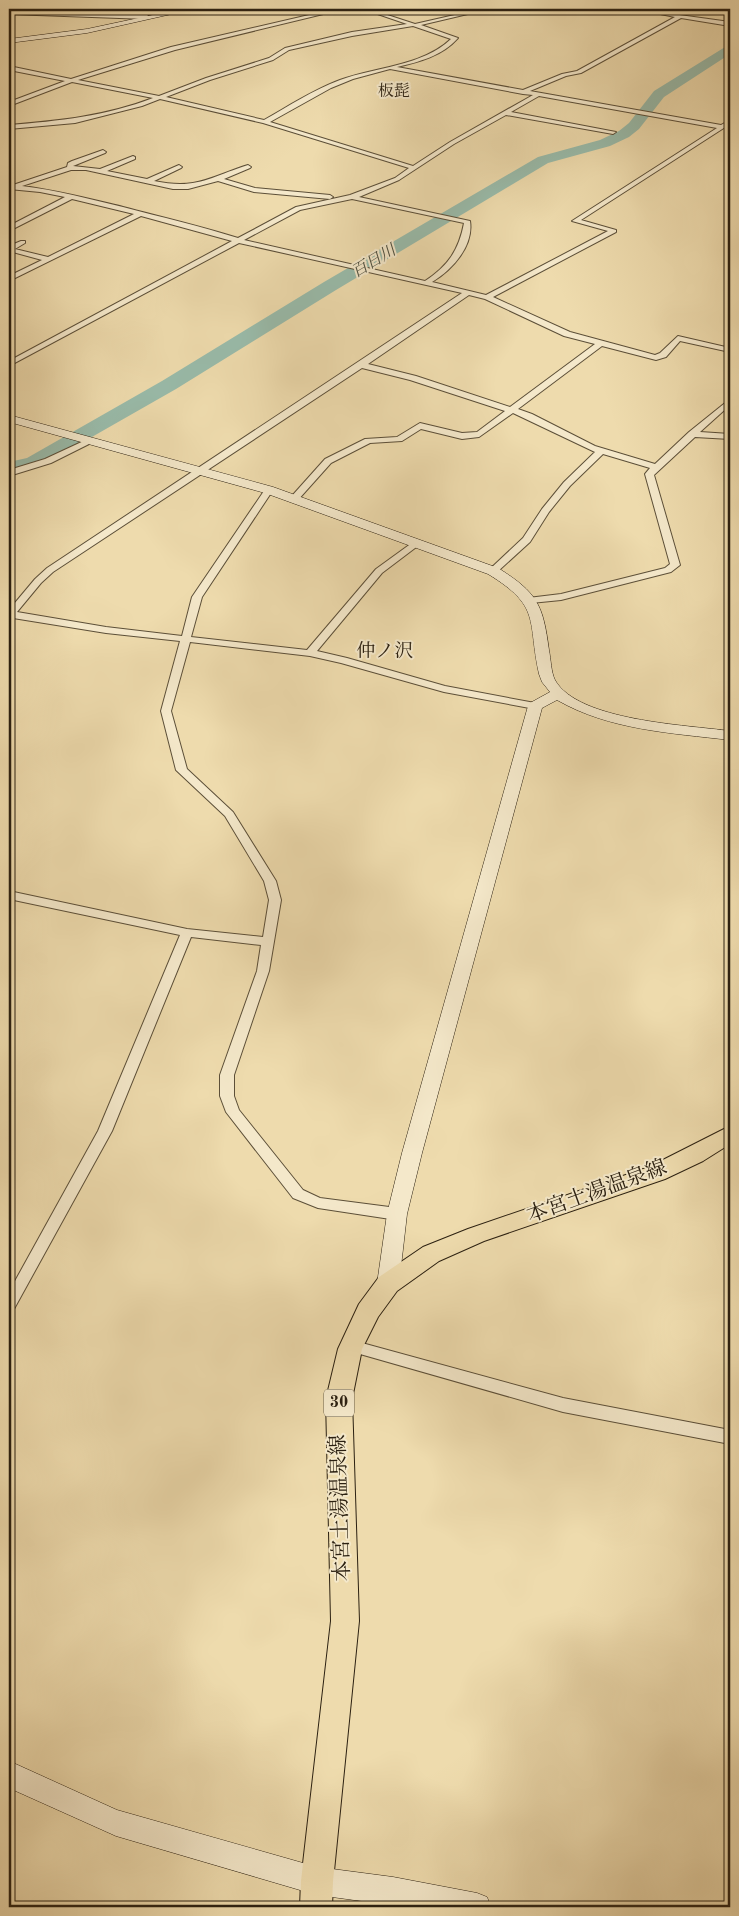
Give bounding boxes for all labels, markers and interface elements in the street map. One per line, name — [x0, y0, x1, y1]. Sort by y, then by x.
district label: 板髭 — [378, 82, 410, 100]
water label: 百日川 — [348, 240, 400, 281]
district label: 仲ノ沢 — [356, 641, 414, 662]
street label: 本宮土湯温泉線 — [524, 1155, 670, 1227]
road number: 30 — [324, 1390, 354, 1416]
street label: 本宮土湯温泉線 — [326, 1434, 354, 1582]

